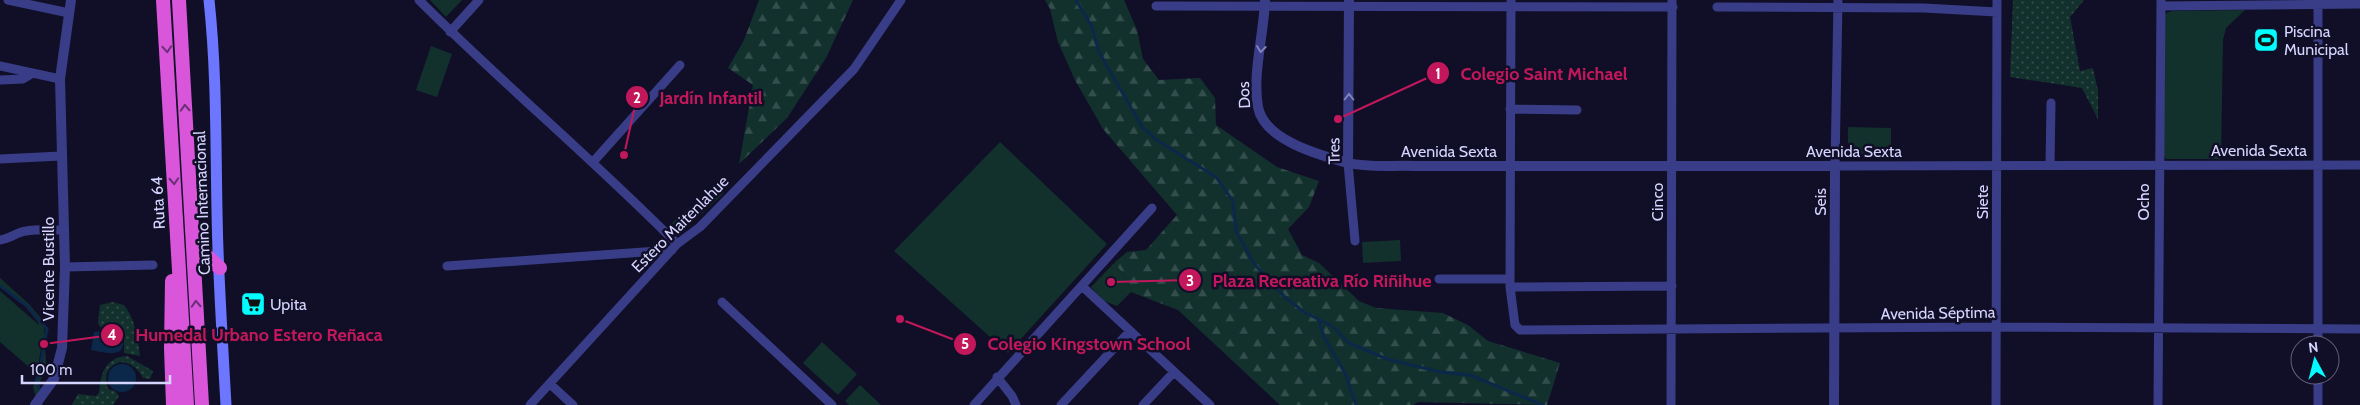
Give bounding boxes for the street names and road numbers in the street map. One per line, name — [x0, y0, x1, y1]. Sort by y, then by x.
street label: Dos — [1234, 81, 1254, 109]
street label: Camino Internacional — [190, 130, 214, 275]
street label: Tres — [1324, 137, 1344, 165]
street label: Avenida Sexta — [2211, 141, 2307, 160]
street label: Avenida Sexta — [1401, 142, 1497, 161]
street label: Avenida Sexta — [1806, 142, 1902, 161]
street label: Estero Maitenlahue — [628, 172, 732, 276]
street label: Ruta 64 — [147, 176, 169, 230]
street label: Cinco — [1648, 182, 1667, 221]
street label: Ocho — [2134, 183, 2153, 220]
street label: Siete — [1973, 185, 1992, 219]
street label: Seis — [1811, 188, 1830, 216]
street label: Vicente Bustillo — [39, 216, 58, 321]
street label: Avenida Séptima — [1881, 302, 1996, 323]

